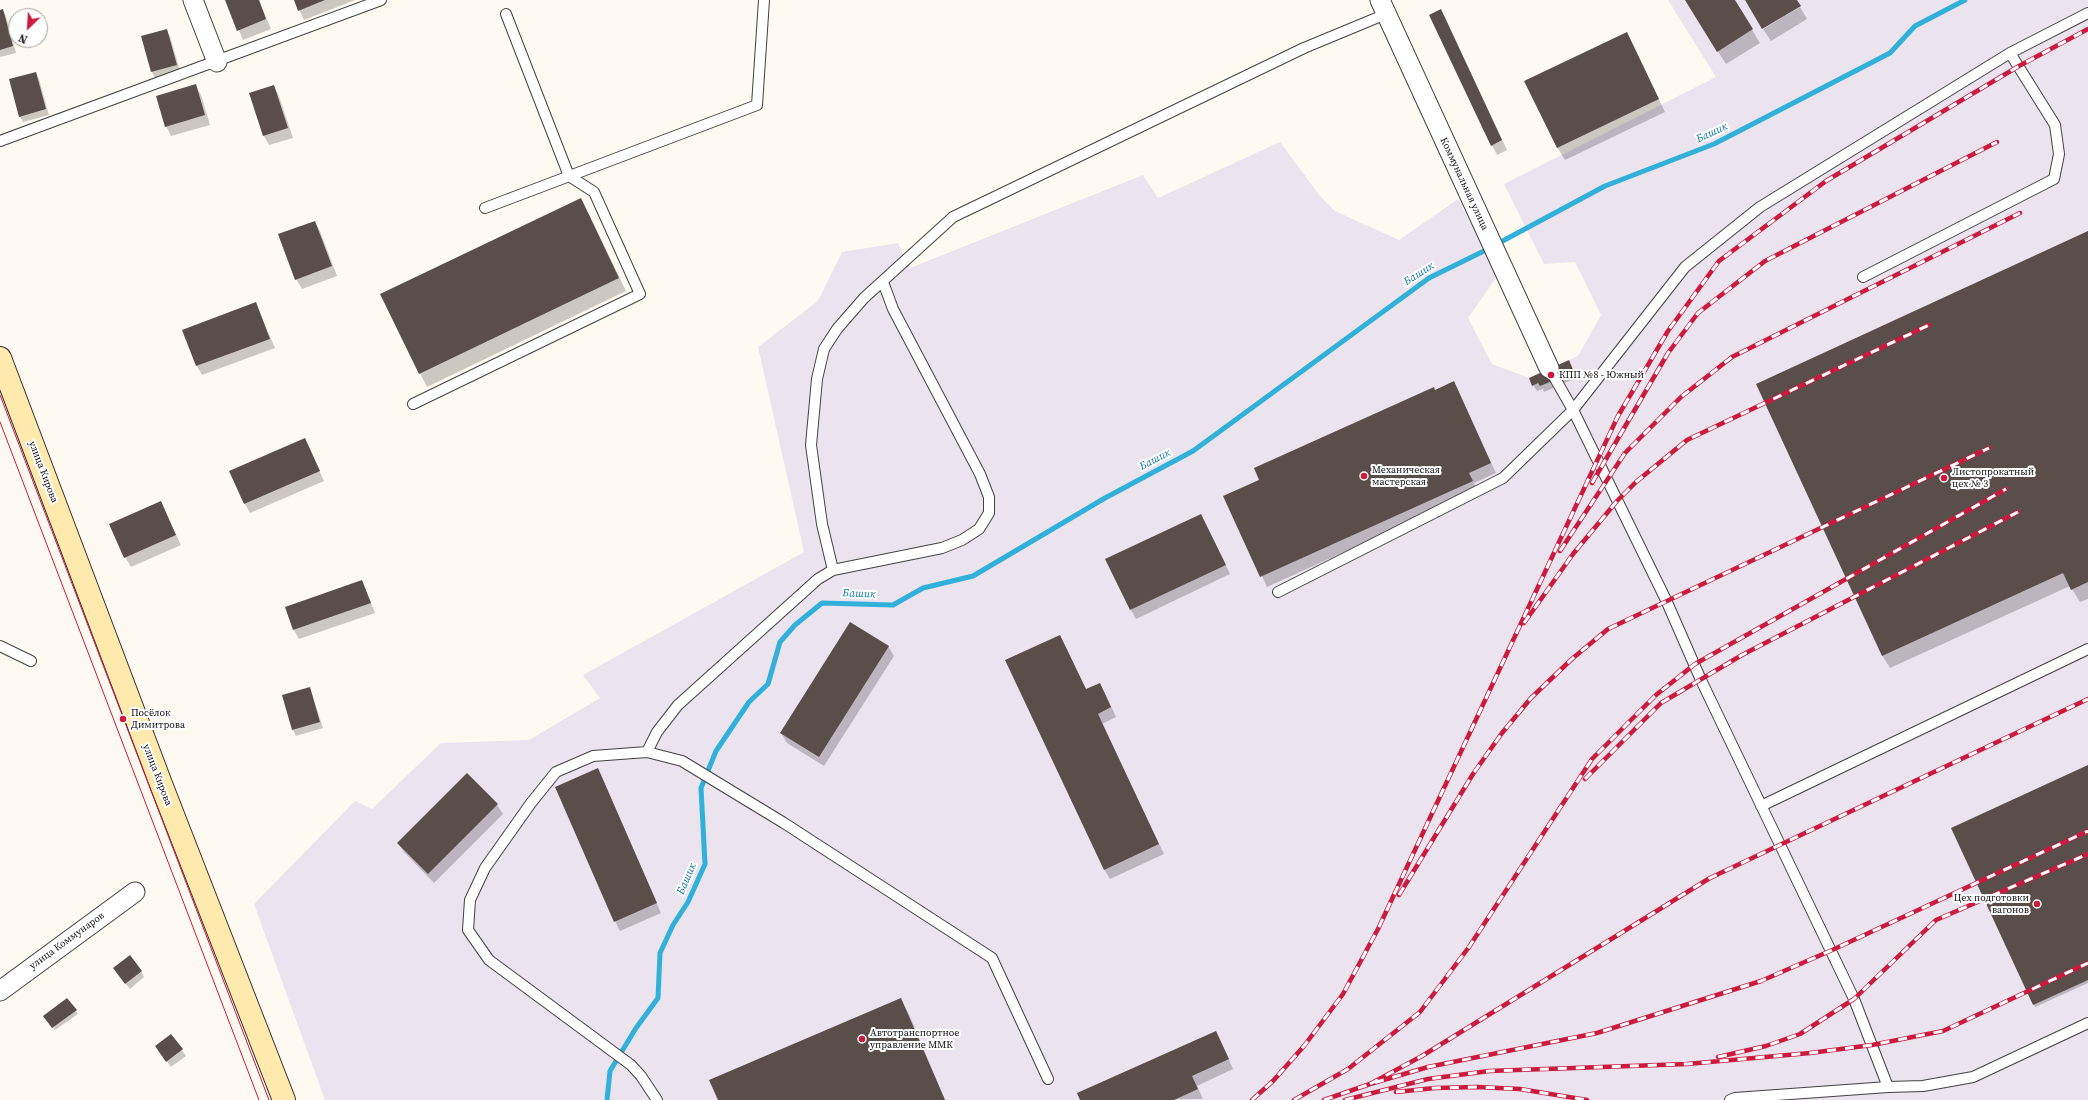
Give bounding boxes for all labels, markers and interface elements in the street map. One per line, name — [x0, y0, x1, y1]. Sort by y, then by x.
north arrow — [8, 8, 48, 48]
text: N — [16, 30, 30, 47]
water label: Башик — [1694, 120, 1730, 146]
street label: Коммунальная улица — [1437, 136, 1491, 232]
water label: Башик — [1401, 259, 1437, 289]
place label: КПП №8 - Южный — [1559, 369, 1644, 381]
marker: КПП №8 - Южный — [1546, 370, 1556, 380]
street label: улица Кирова — [26, 440, 60, 504]
water label: Башик — [1137, 446, 1173, 474]
place label: Механическая мастерская — [1372, 464, 1440, 488]
place label: Листопрокатный цех № 3 — [1952, 466, 2034, 490]
marker: Механическая мастерская — [1359, 471, 1369, 481]
marker: Листопрокатный цех № 3 — [1939, 473, 1949, 483]
water label: Башик — [842, 587, 876, 601]
place label: Посёлок Димитрова — [131, 707, 185, 730]
marker: Посёлок Димитрова — [118, 714, 128, 724]
street label: улица Кирова — [140, 743, 174, 807]
water label: Башик — [674, 861, 700, 897]
place label: Цех подготовки вагонов — [1954, 892, 2029, 916]
marker: Цех подготовки вагонов — [2032, 899, 2042, 909]
street label: улица Коммунаров — [27, 910, 107, 972]
place label: Автотранспортное управление ММК — [870, 1027, 959, 1050]
marker: Автотранспортное управление ММК — [857, 1034, 867, 1044]

